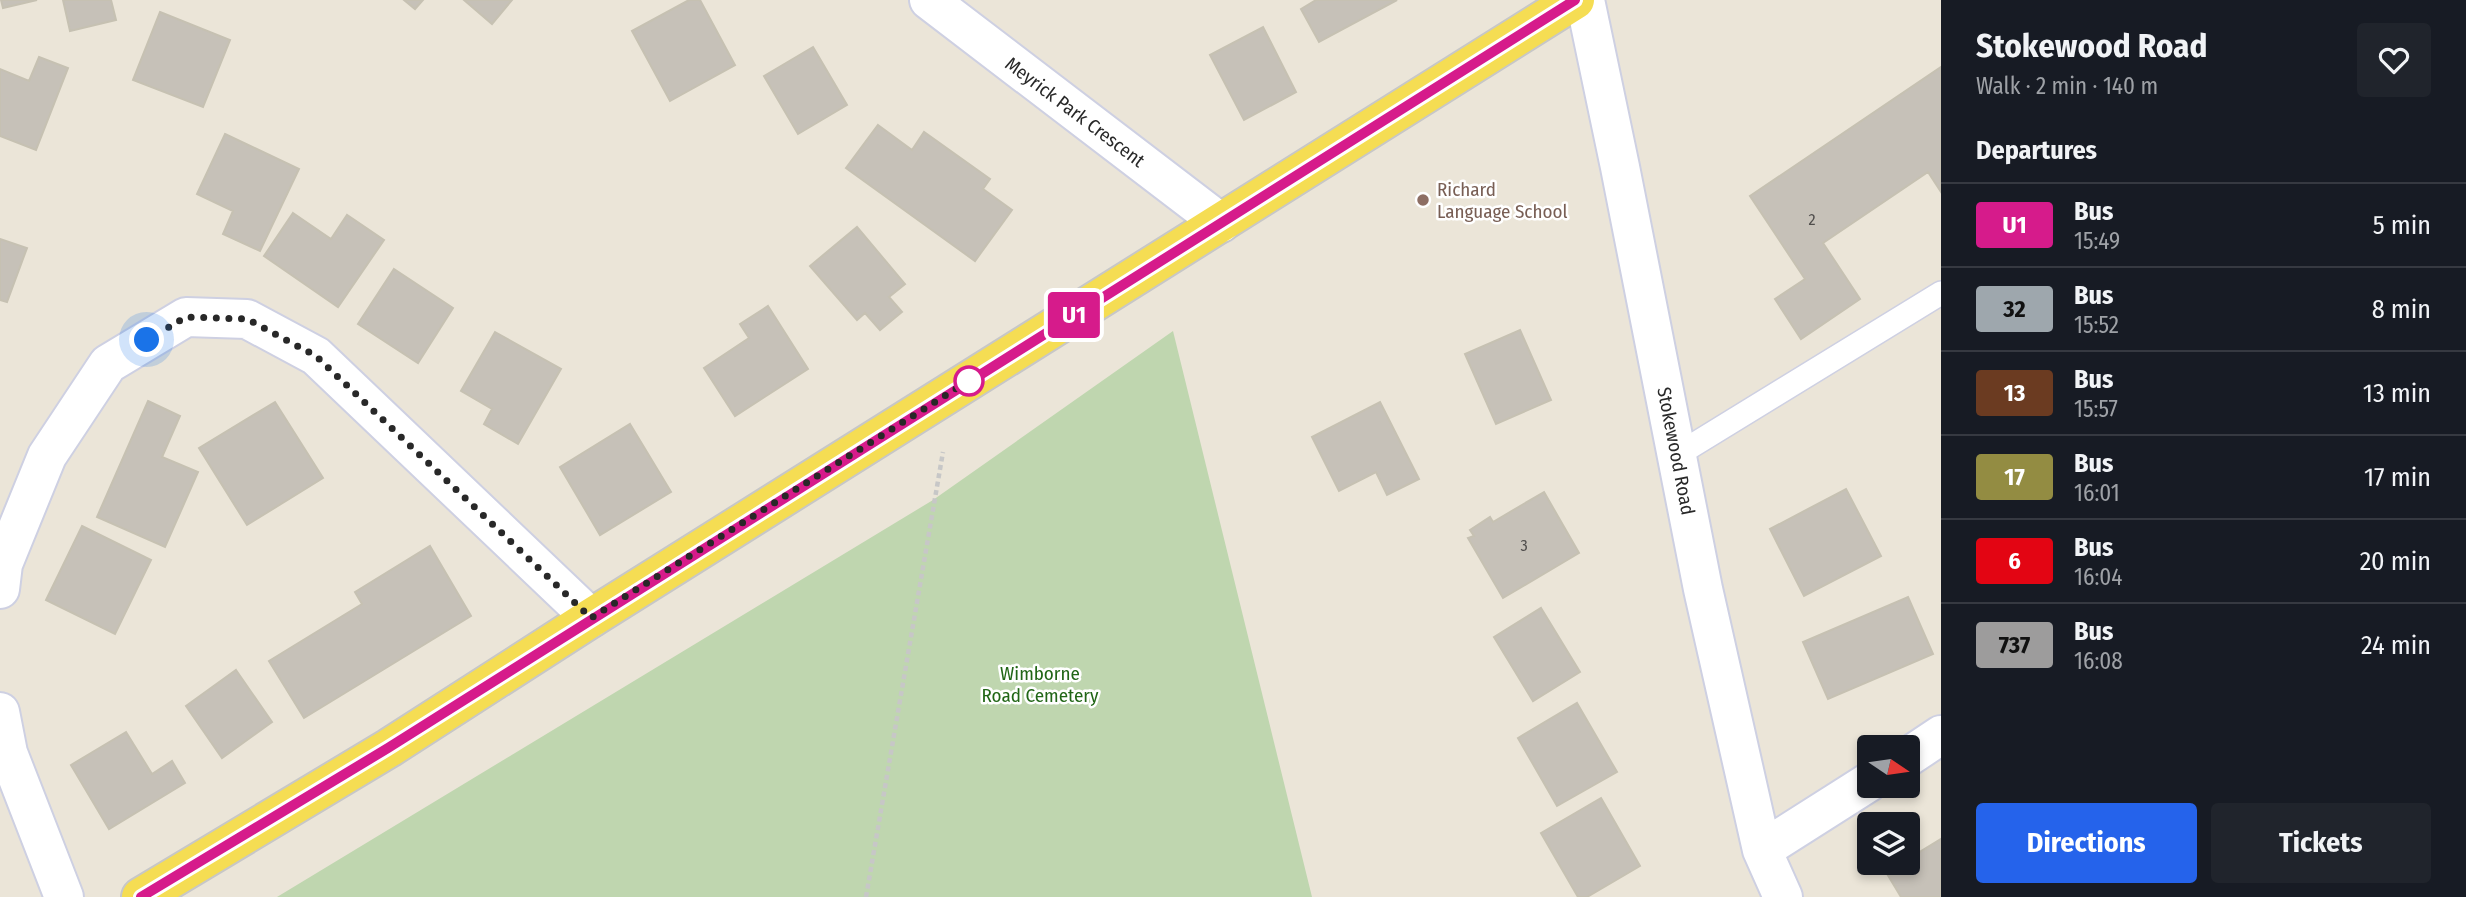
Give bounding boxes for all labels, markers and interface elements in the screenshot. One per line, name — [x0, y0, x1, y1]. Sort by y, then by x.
button: heart — [2357, 23, 2431, 97]
text: Stokewood Road — [1976, 26, 2207, 66]
street label: Meyrick Park Crescent — [1001, 52, 1150, 172]
text: Walk · 2 min · 140 m — [1976, 72, 2158, 100]
text: Departures — [1976, 135, 2097, 166]
place label: Richard Language School — [1437, 178, 1567, 223]
marker: Richard Language School — [1415, 192, 1431, 208]
text: Bus — [2074, 196, 2113, 227]
house number: 2 — [1808, 210, 1816, 229]
text: 5 min — [2373, 210, 2431, 241]
text: U1 — [2002, 211, 2027, 239]
text: 15:49 — [2074, 227, 2120, 255]
text: Bus — [2074, 280, 2113, 311]
line badge: U1 — [1042, 292, 1106, 338]
text: 8 min — [2372, 294, 2431, 325]
text: 32 — [2003, 295, 2026, 323]
text: U1 — [1062, 301, 1086, 329]
text: 15:52 — [2074, 311, 2119, 339]
your location — [129, 322, 164, 357]
text: Bus — [2074, 364, 2113, 395]
unlabelled marker — [954, 366, 984, 396]
text: 13 min — [2363, 378, 2431, 409]
text: 13 — [2004, 379, 2025, 407]
street label: Stokewood Road — [1652, 385, 1700, 517]
text: 15:57 — [2074, 395, 2118, 423]
text: Bus — [2074, 448, 2113, 479]
text: 17 min — [2364, 462, 2431, 493]
text: 17 — [2004, 463, 2025, 491]
text: 16:01 — [2074, 479, 2120, 507]
text: Bus — [2074, 532, 2113, 563]
house number: 3 — [1520, 536, 1528, 555]
text: 20 min — [2360, 546, 2431, 577]
text: 6 — [2008, 547, 2021, 575]
text: 16:04 — [2074, 563, 2122, 591]
text: Bus — [2074, 616, 2113, 647]
text: 24 min — [2361, 630, 2431, 661]
text: 737 — [1999, 631, 2030, 659]
text: 16:08 — [2074, 647, 2123, 675]
park label: Wimborne Road Cemetery — [982, 662, 1099, 707]
north arrow — [1857, 735, 1920, 798]
map controls — [1857, 735, 1920, 875]
button: Directions — [1976, 803, 2197, 883]
button: Tickets — [2211, 803, 2431, 883]
button: layers — [1857, 812, 1920, 875]

